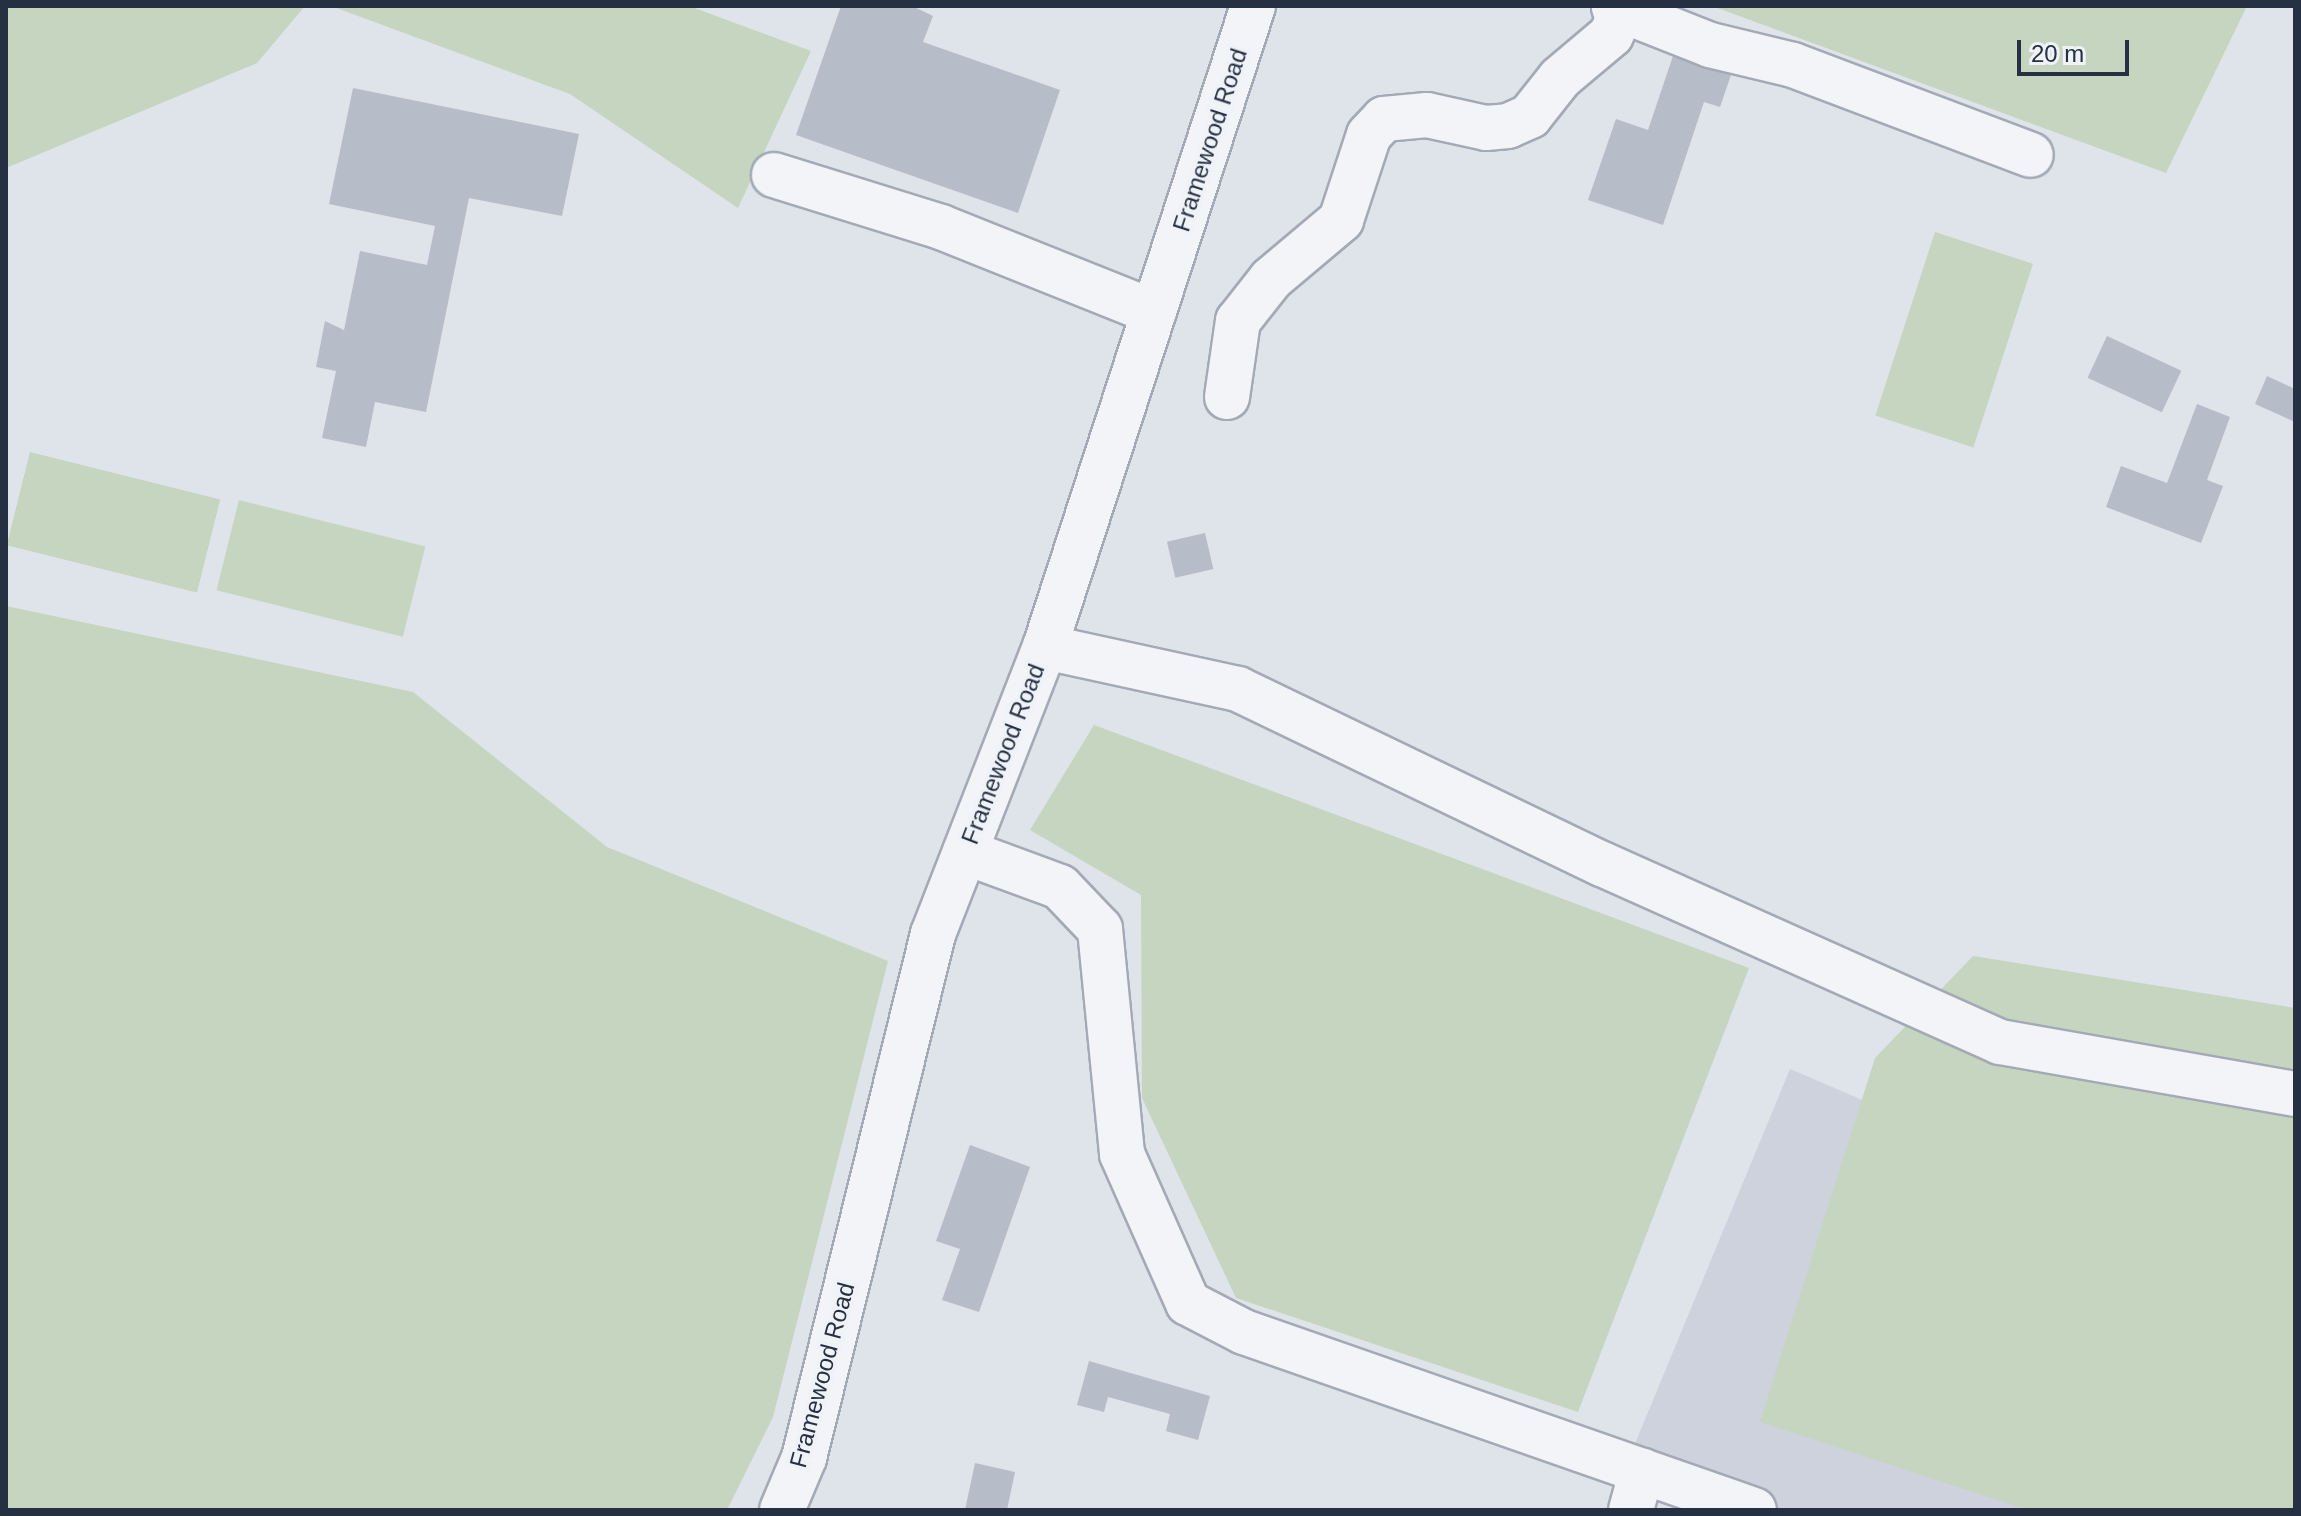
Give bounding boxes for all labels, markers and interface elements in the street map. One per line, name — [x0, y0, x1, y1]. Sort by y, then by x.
scale bar — [2021, 24, 2133, 74]
text: 20 m — [2031, 40, 2084, 67]
street label: Framewood Road — [1167, 45, 1253, 235]
street label: Framewood Road — [955, 660, 1051, 848]
street label: Framewood Road — [783, 1279, 861, 1471]

